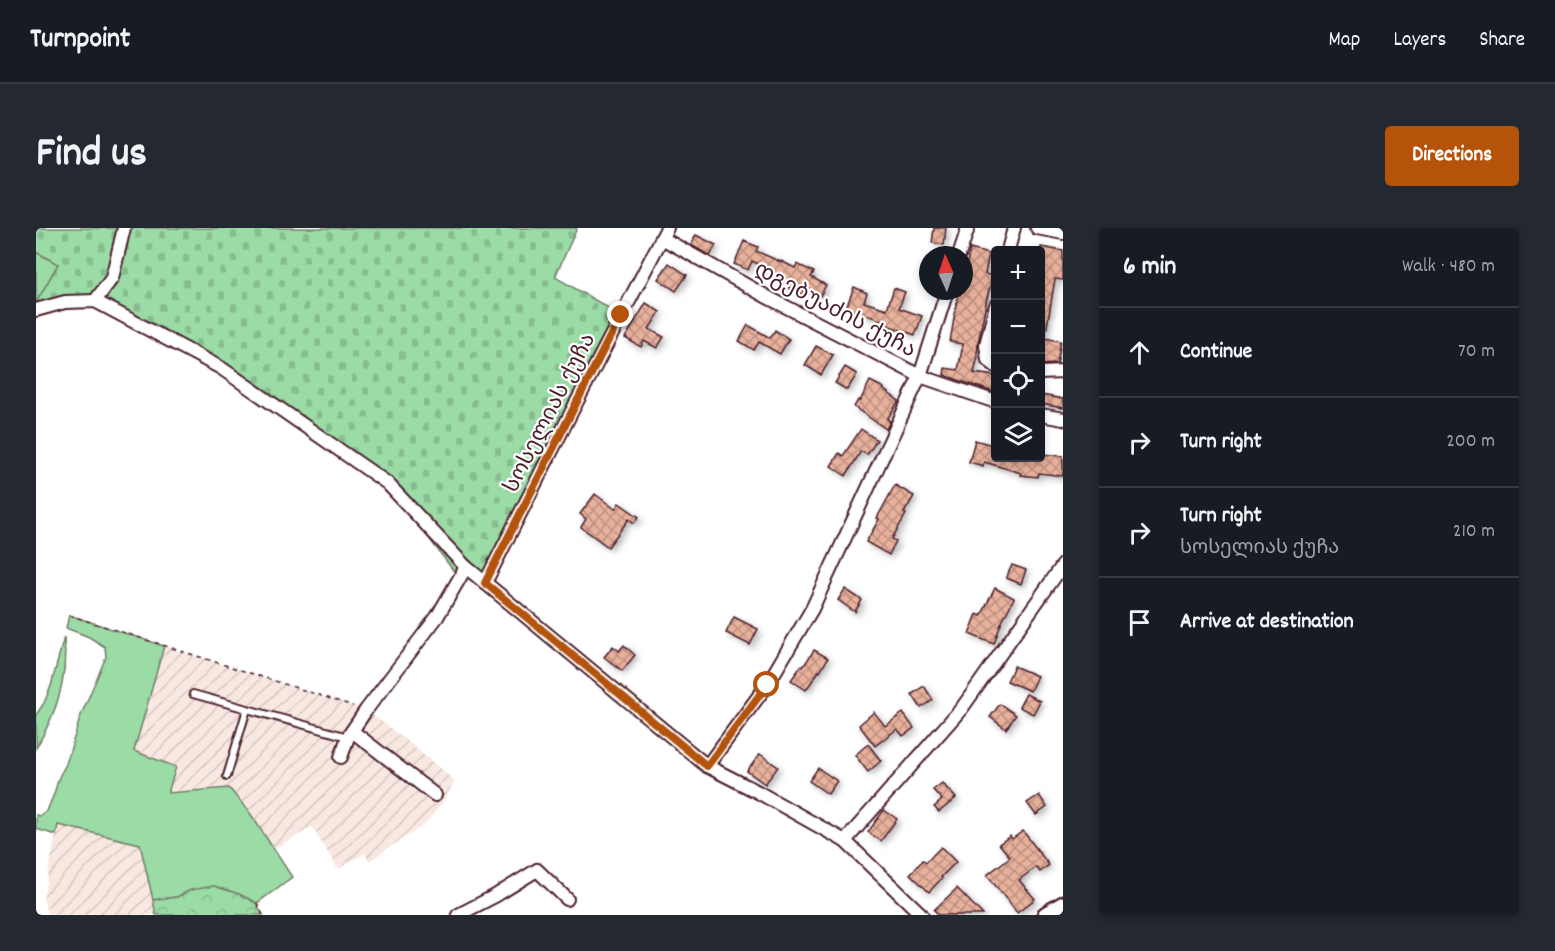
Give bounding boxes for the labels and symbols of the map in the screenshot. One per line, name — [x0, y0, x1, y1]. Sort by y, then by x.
north arrow — [919, 246, 973, 300]
street label: დგებუაძის ქუჩა — [748, 255, 921, 367]
route end — [607, 301, 633, 327]
street label: სოსელიას ქუჩა — [498, 328, 605, 499]
route start — [753, 671, 779, 697]

